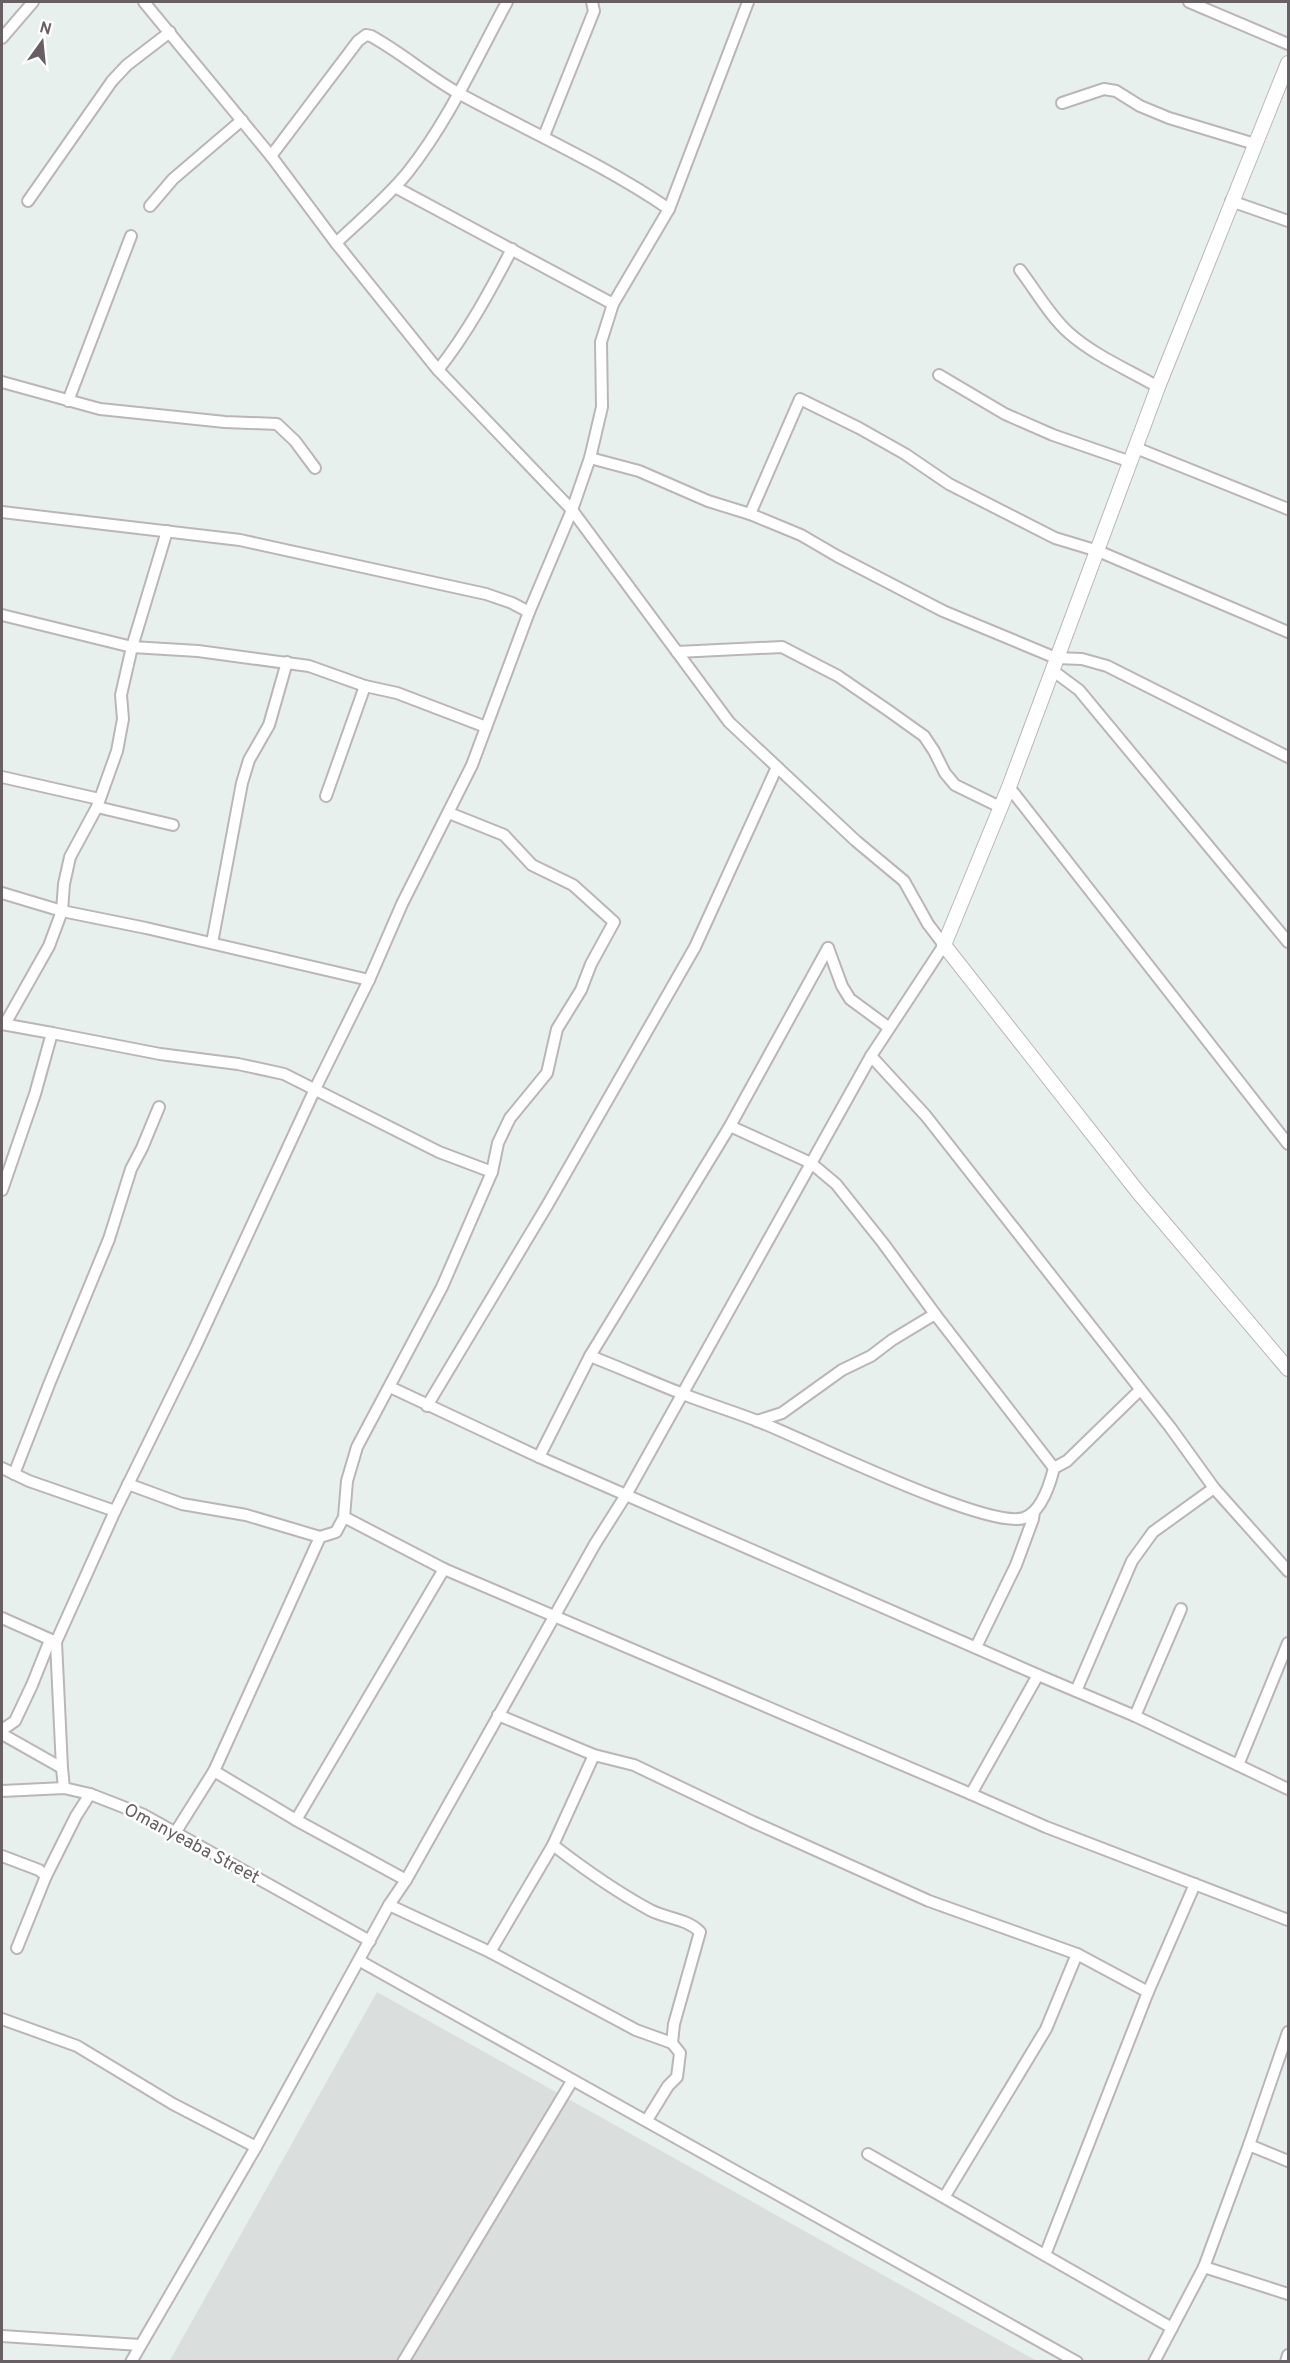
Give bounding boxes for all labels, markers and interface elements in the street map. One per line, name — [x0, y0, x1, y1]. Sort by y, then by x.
north arrow — [12, 12, 72, 72]
text: N — [37, 18, 54, 41]
street label: Omanyeaba Street — [119, 1799, 263, 1890]

